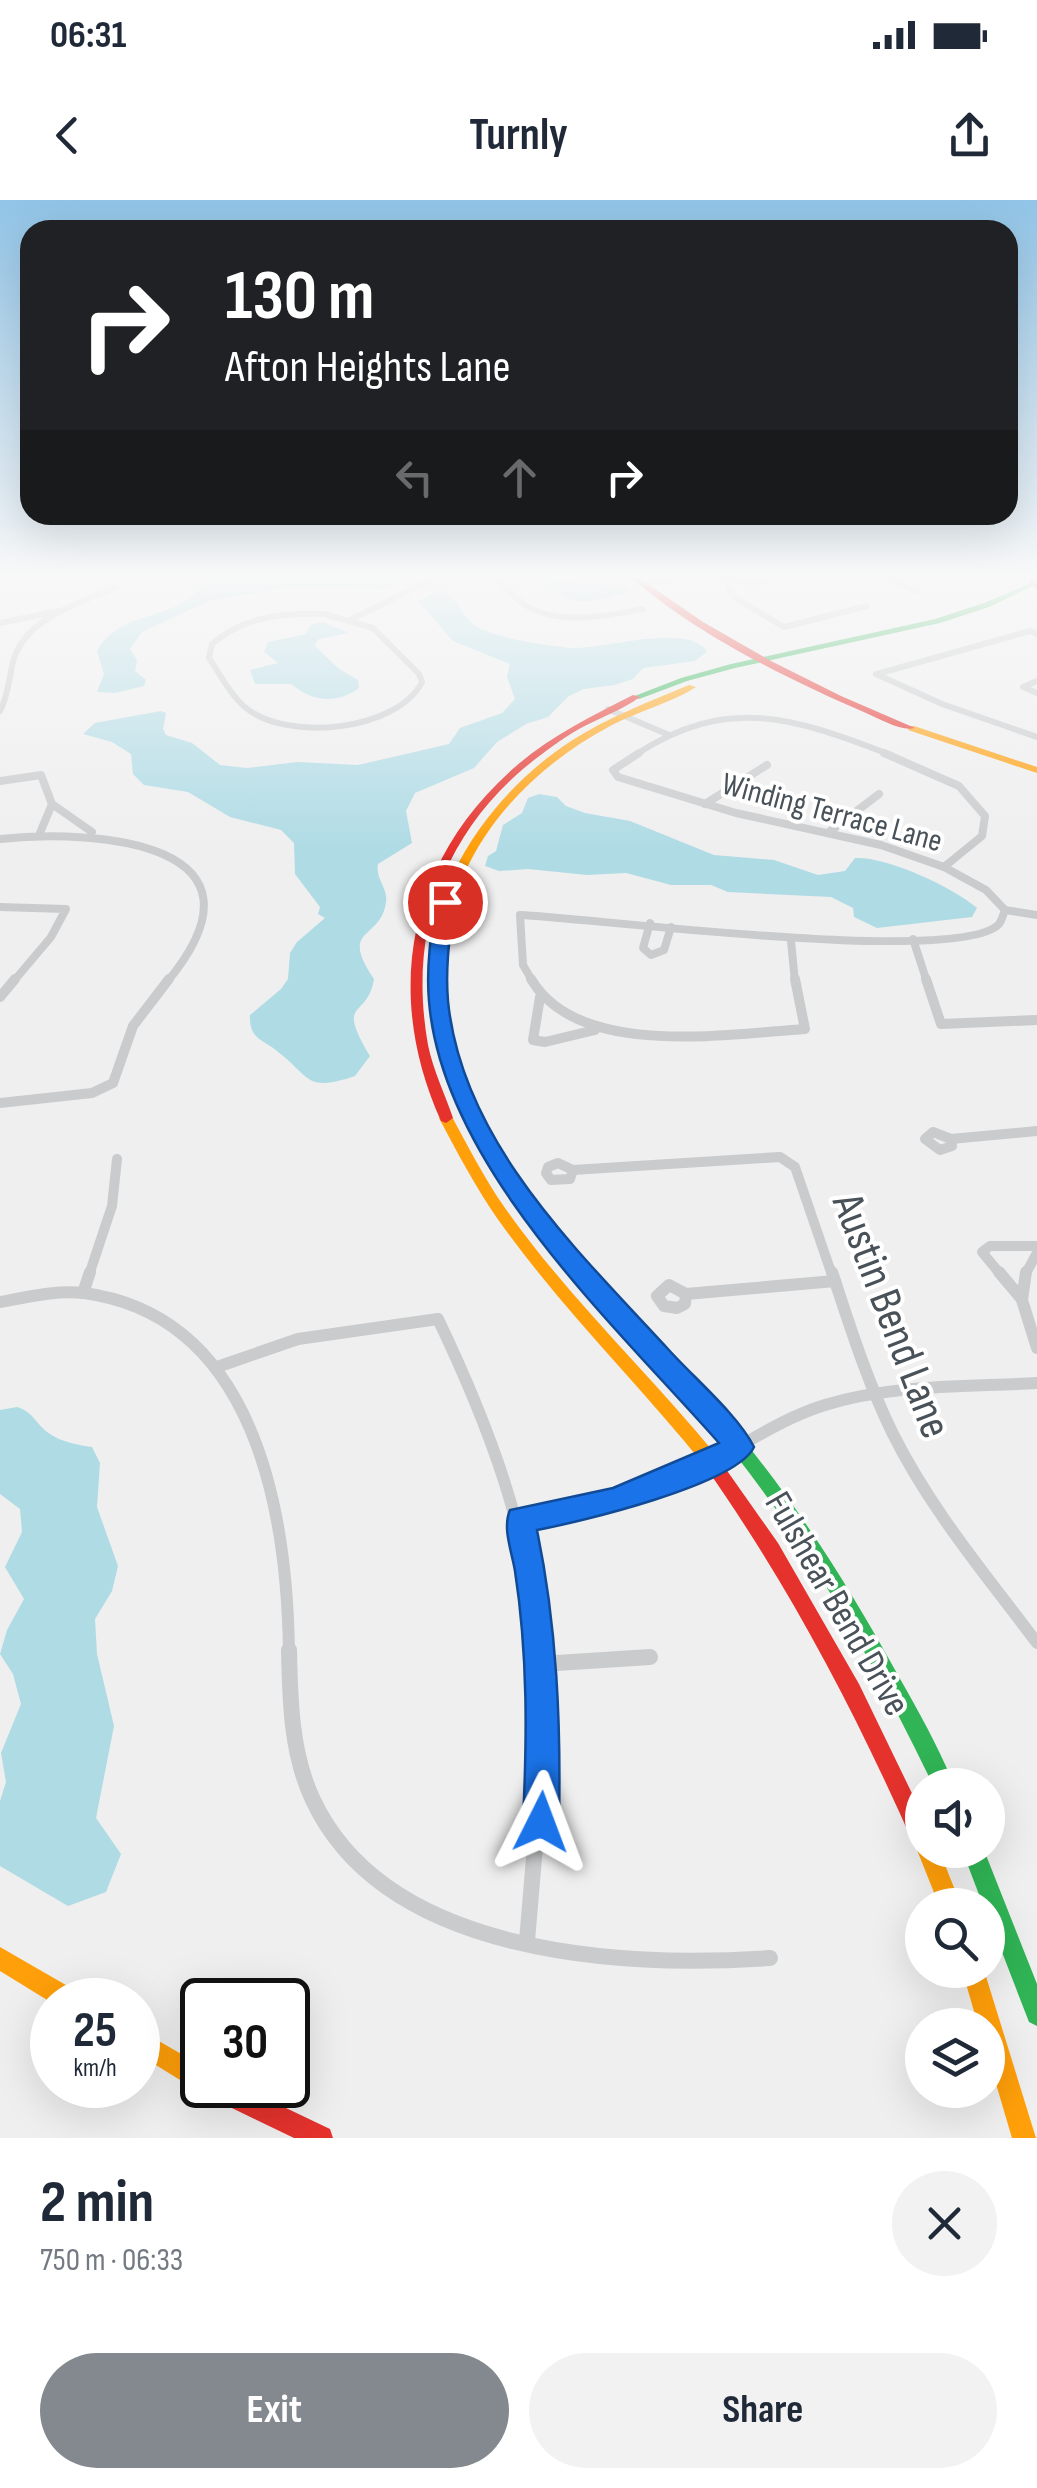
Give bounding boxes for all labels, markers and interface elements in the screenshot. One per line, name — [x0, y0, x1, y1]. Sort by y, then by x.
text: 06:31 — [50, 13, 126, 58]
icon: back — [40, 108, 95, 163]
text: Turnly — [469, 108, 568, 163]
icon: share — [942, 108, 997, 163]
text: 130 m — [225, 255, 374, 339]
icon: right — [60, 260, 190, 390]
text: Afton Heights Lane — [225, 340, 511, 395]
icon: left — [387, 450, 442, 505]
icon: ahead — [492, 450, 547, 505]
icon: right — [597, 450, 652, 505]
street label: Winding Terrace Lane — [718, 765, 946, 861]
pin — [403, 860, 488, 945]
icon: arrive — [418, 875, 473, 930]
street label: Austin Bend Lane — [819, 1185, 963, 1446]
street label: Fulshear Bend Drive — [755, 1484, 919, 1724]
map controls — [905, 1768, 1005, 2108]
button: sound — [905, 1768, 1005, 1868]
position arrow — [489, 1770, 593, 1874]
button: search — [905, 1888, 1005, 1988]
speed limit sign: 30 — [180, 1978, 310, 2108]
text: 25 — [73, 2001, 117, 2061]
button: layers — [905, 2008, 1005, 2108]
text: km/h — [73, 2053, 117, 2084]
text: 2 min — [40, 2167, 154, 2239]
button: close — [892, 2171, 997, 2276]
text: 750 m · 06:33 — [40, 2241, 183, 2280]
button: Exit — [40, 2353, 509, 2468]
button: Share — [529, 2353, 997, 2468]

